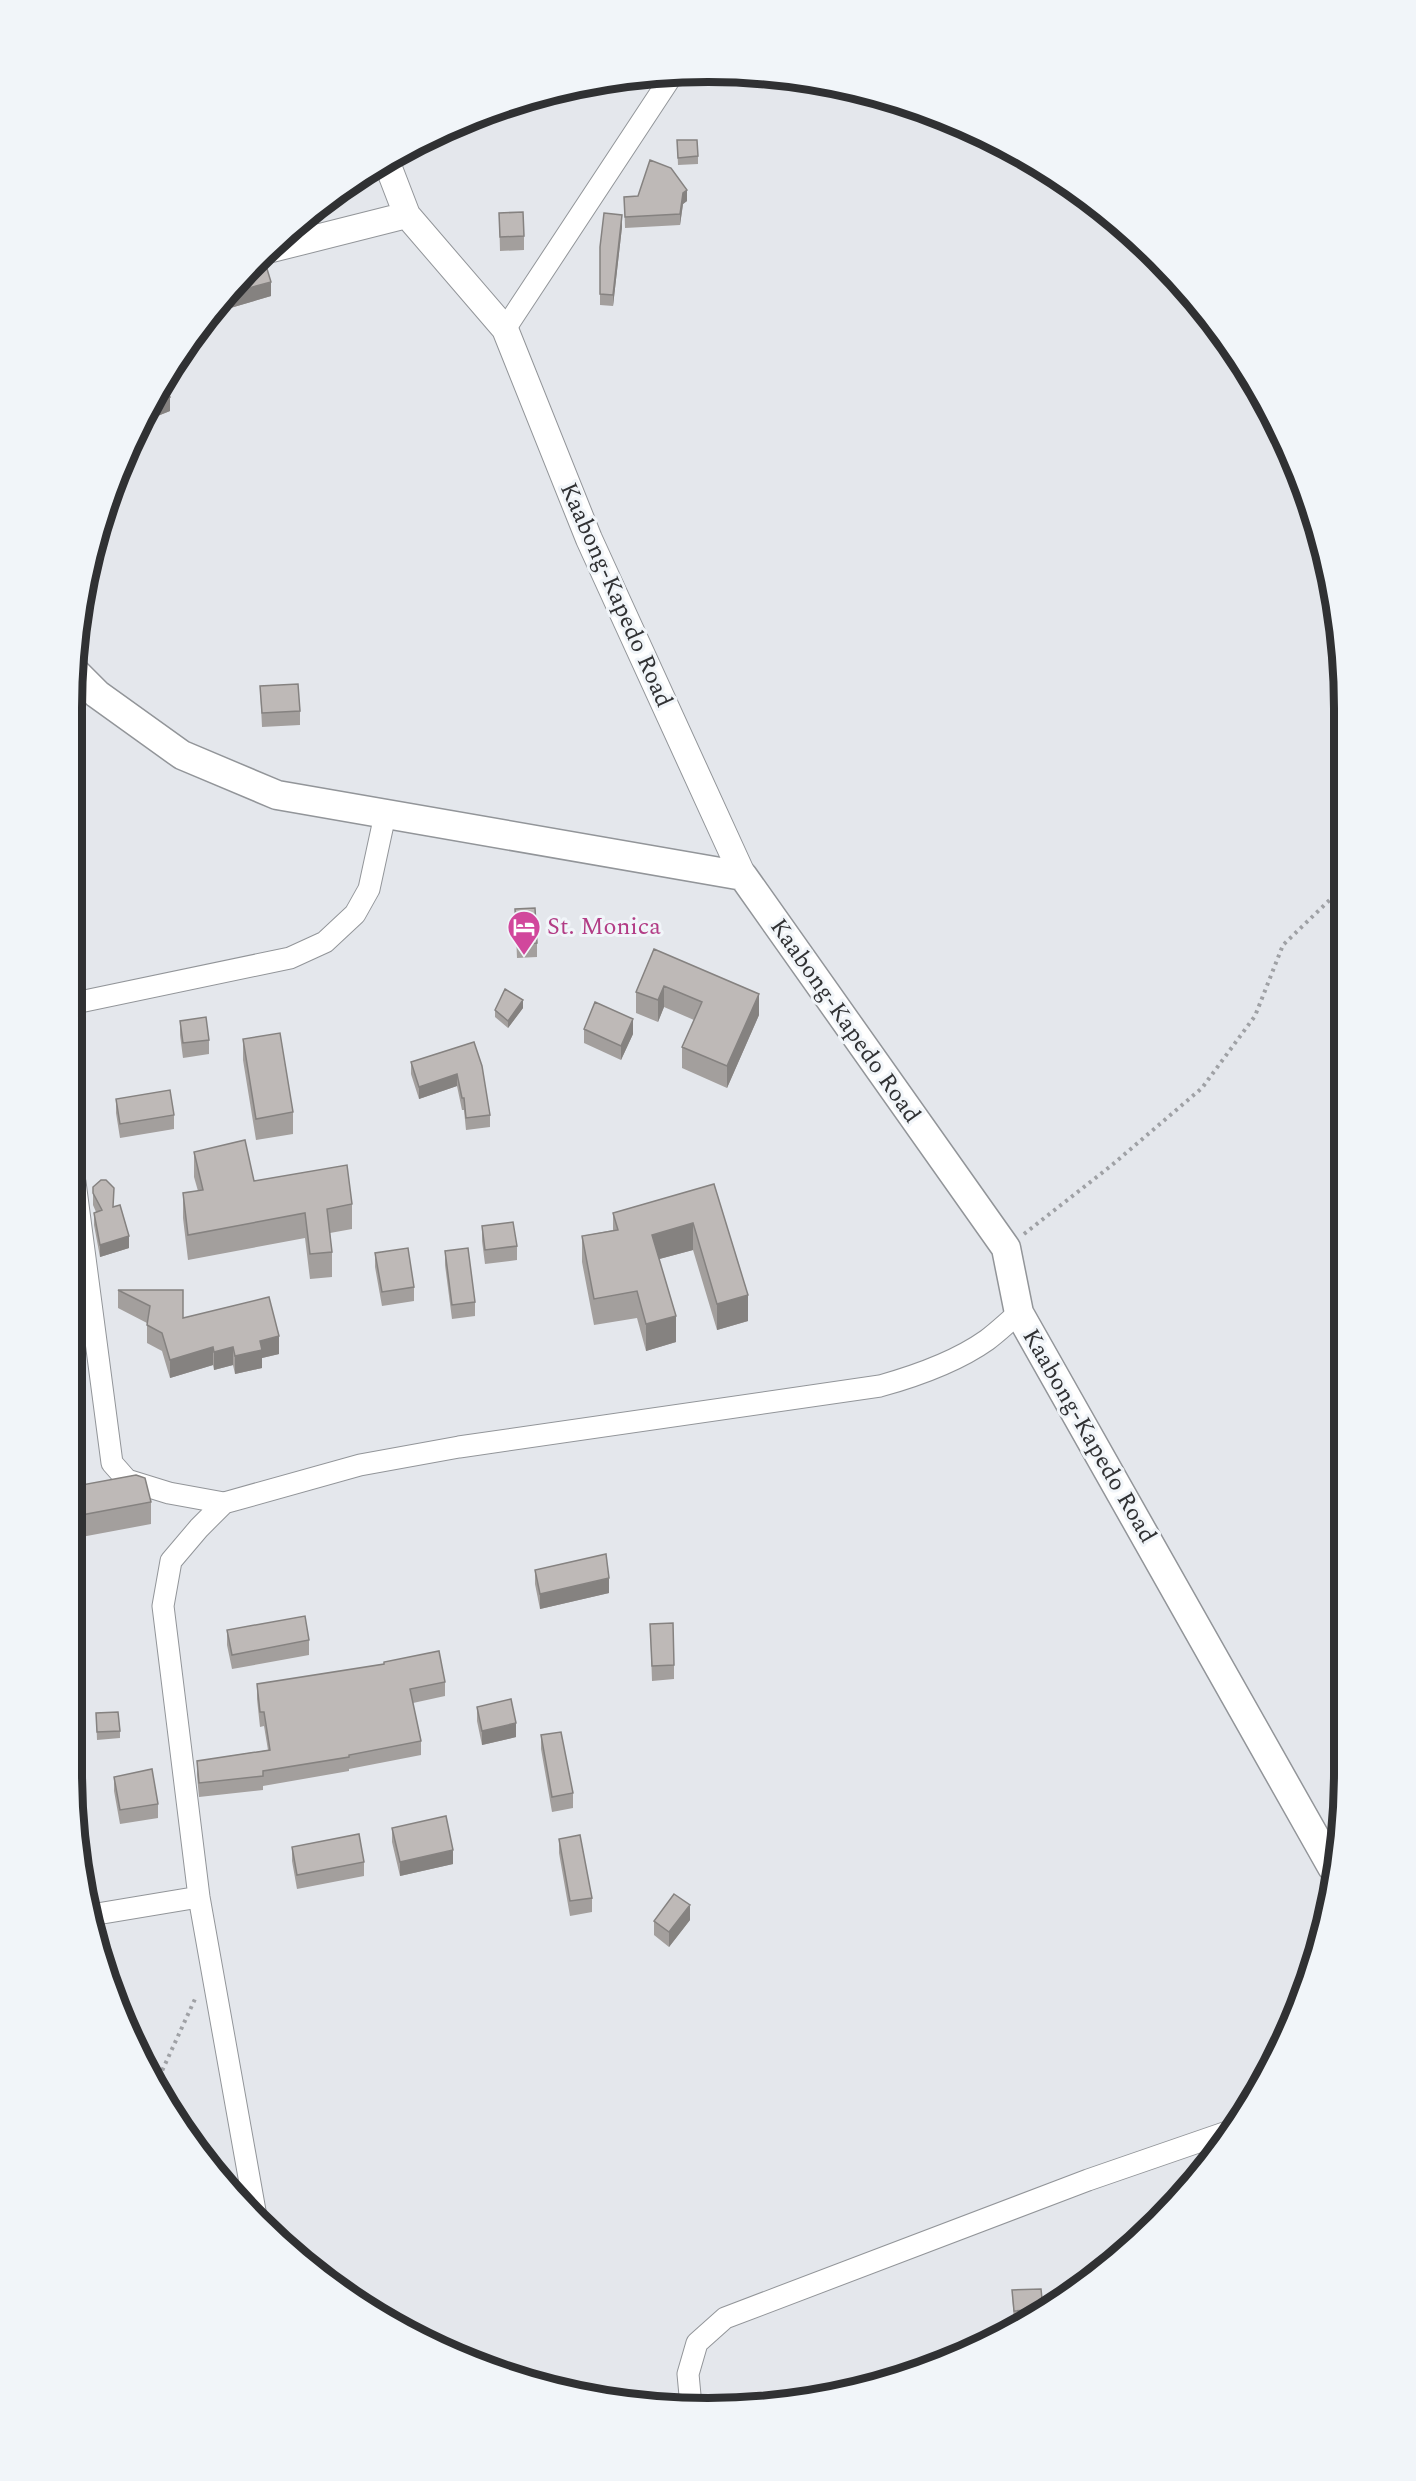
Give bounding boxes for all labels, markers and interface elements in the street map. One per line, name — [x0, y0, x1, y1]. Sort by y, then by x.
street label: Kaabong-Kapedo Road — [550, 477, 682, 713]
hotel icon: St. Monica — [506, 909, 542, 956]
place label: St. Monica — [547, 909, 661, 945]
street label: Kaabong-Kapedo Road — [761, 911, 929, 1131]
street label: Kaabong-Kapedo Road — [1013, 1322, 1165, 1550]

